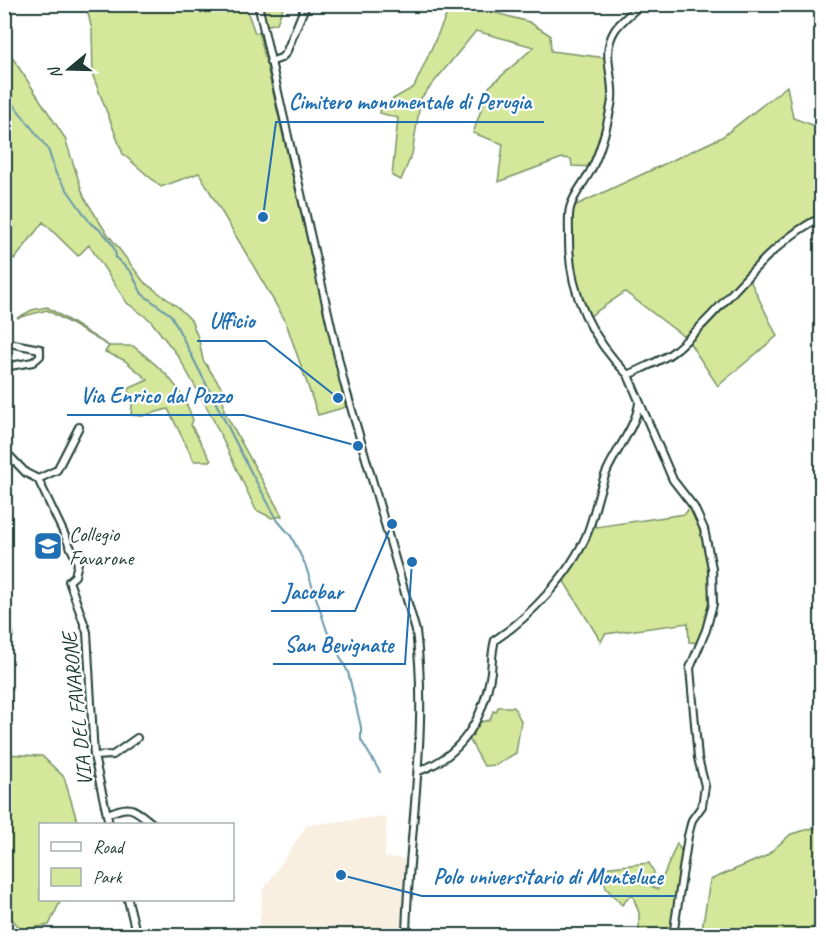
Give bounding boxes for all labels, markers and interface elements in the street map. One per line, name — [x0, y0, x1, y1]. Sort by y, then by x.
north arrow — [39, 39, 99, 99]
text: N — [44, 63, 67, 81]
callout: Cimitero monumentale di Perugia — [276, 82, 544, 122]
text: Cimitero monumentale di Perugia — [289, 88, 533, 116]
callout: Ufficio — [197, 301, 266, 341]
text: Ufficio — [209, 307, 257, 335]
callout: Via Enrico dal Pozzo — [67, 375, 244, 415]
text: Via Enrico dal Pozzo — [80, 382, 234, 410]
place label: Collegio Favarone — [69, 521, 135, 571]
school or university icon: Collegio Favarone — [32, 530, 64, 562]
callout: Jacobar — [271, 571, 355, 611]
text: Jacobar — [281, 578, 345, 606]
callout: San Bevignate — [273, 624, 405, 664]
street label: VIA DEL FAVARONE — [56, 628, 98, 787]
text: San Bevignate — [285, 631, 395, 659]
legend — [39, 823, 234, 901]
text: Road — [93, 836, 126, 858]
callout: Polo universitario di Monteluce — [422, 856, 675, 896]
text: Polo universitario di Monteluce — [433, 863, 664, 891]
text: Park — [93, 866, 123, 888]

